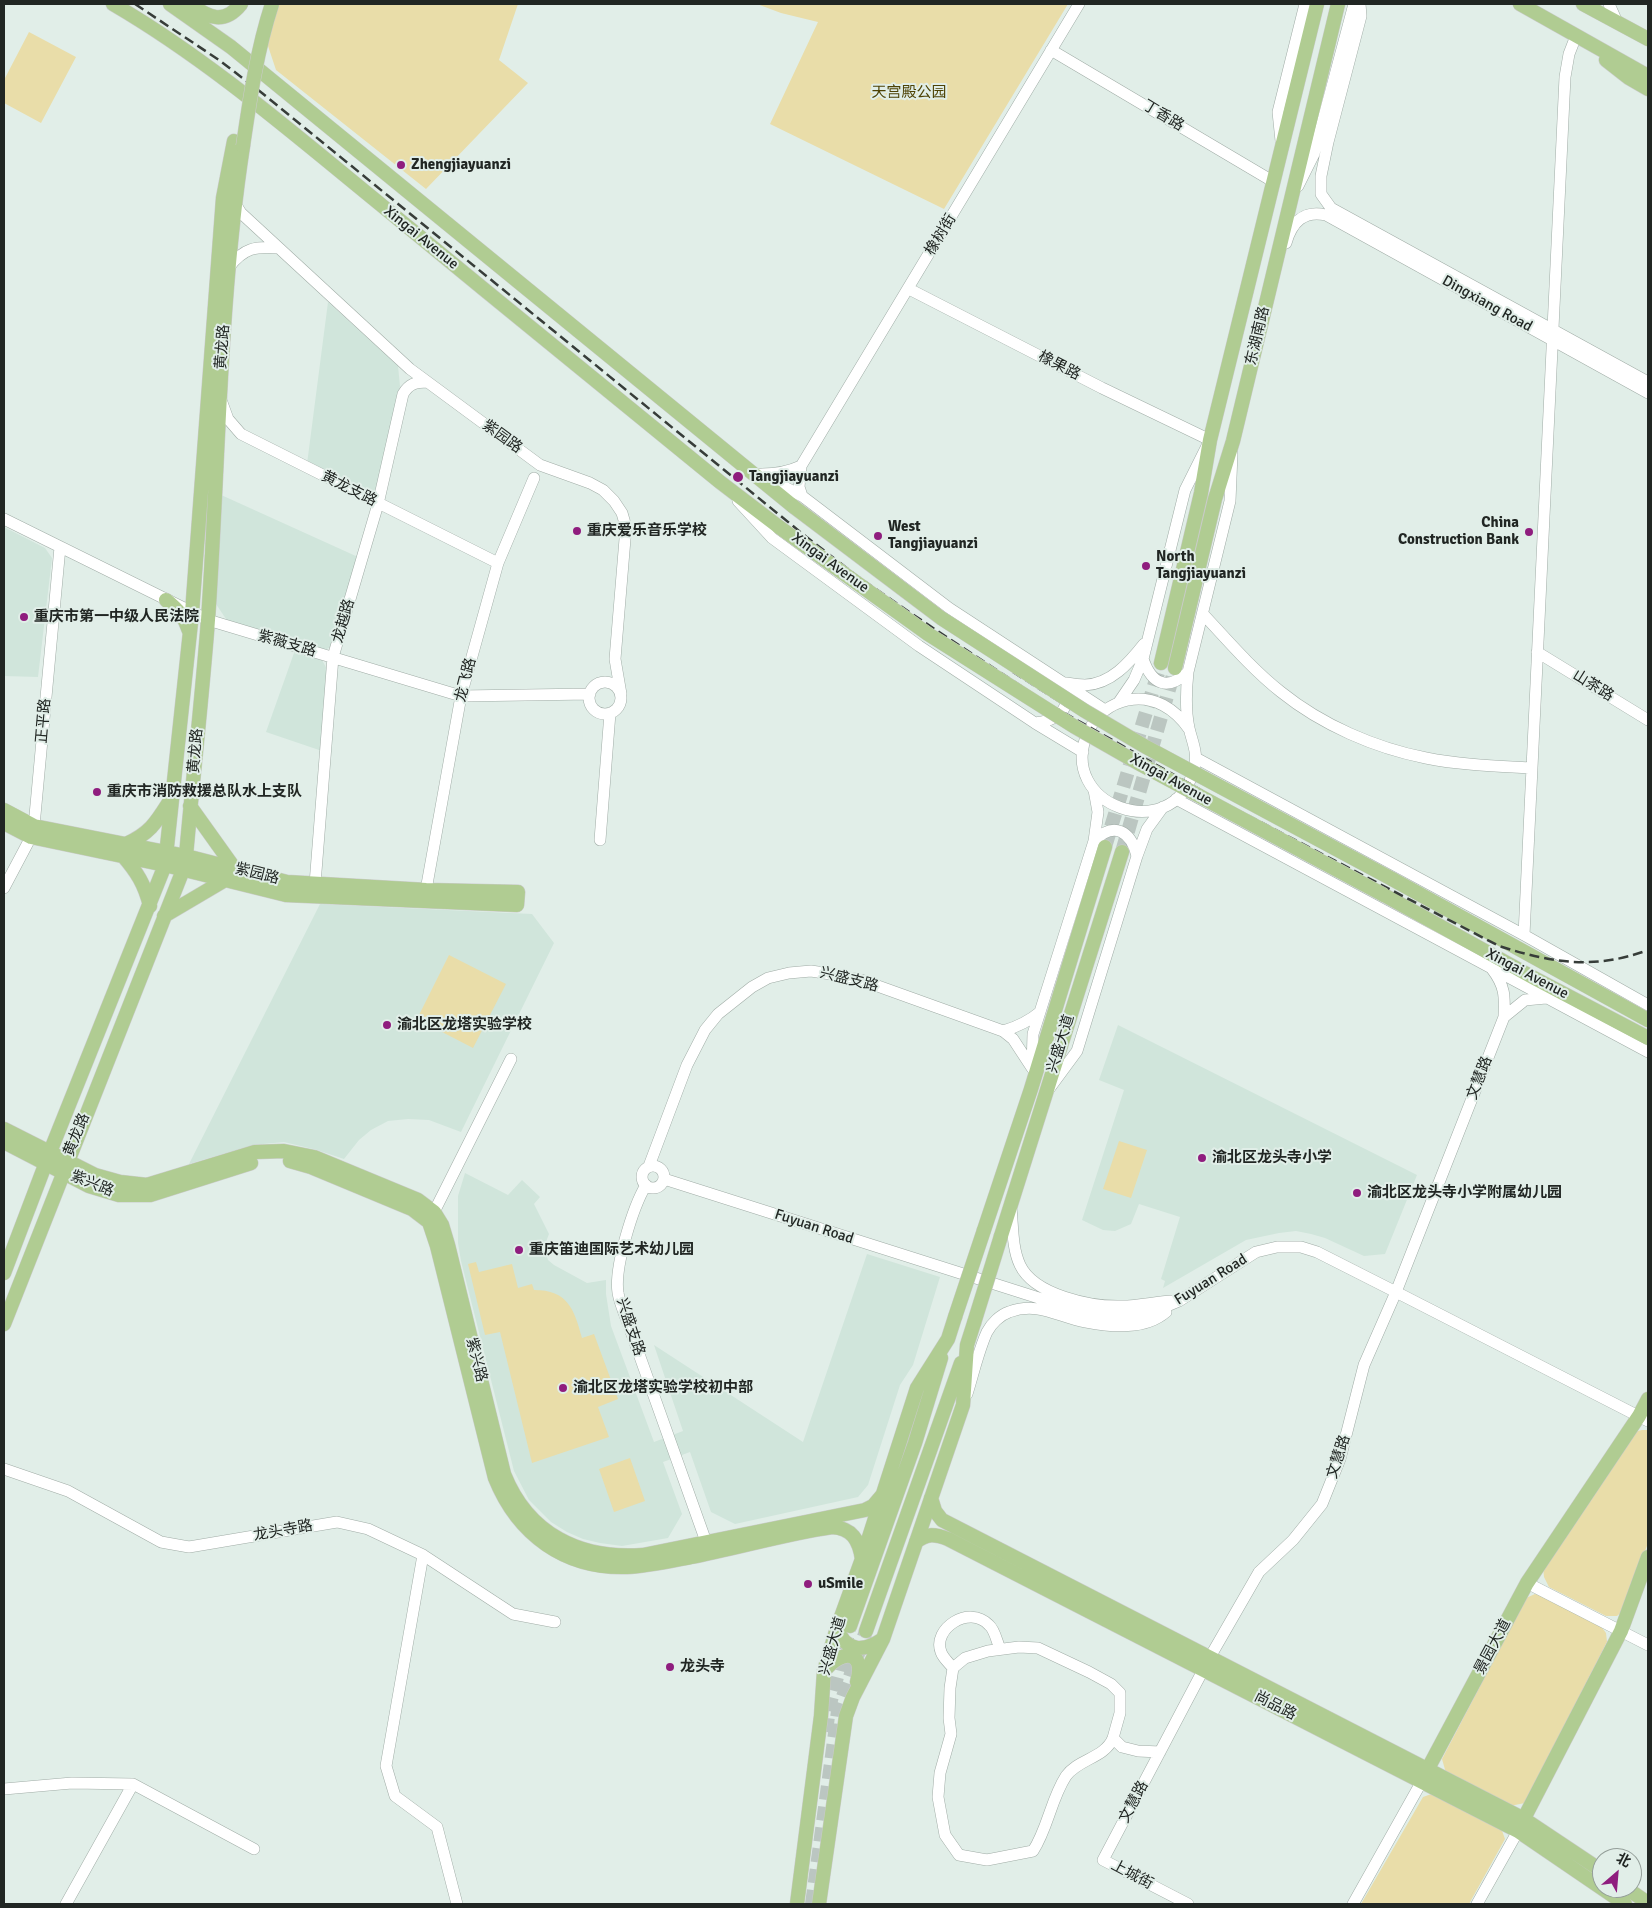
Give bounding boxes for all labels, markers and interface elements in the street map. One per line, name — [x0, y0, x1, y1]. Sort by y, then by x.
park label: 天宫殿公园 — [872, 84, 946, 102]
street label: 丁香路 — [1139, 97, 1187, 135]
place label: Zhengjiayuanzi — [411, 156, 511, 174]
marker: Zhengjiayuanzi — [395, 159, 407, 171]
street label: Xingai Avenue — [380, 202, 462, 274]
street label: 橡树街 — [922, 211, 960, 259]
street label: Dingxiang Road — [1439, 272, 1535, 336]
street label: 东湖南路 — [1242, 305, 1274, 367]
street label: 黄龙路 — [212, 324, 234, 370]
street label: 橡果路 — [1035, 348, 1083, 384]
street label: 紫园路 — [479, 416, 525, 458]
street label: 黄龙支路 — [318, 467, 380, 511]
place label: Tangjiayuanzi — [749, 468, 839, 486]
marker: Tangjiayuanzi — [731, 470, 745, 484]
place label: China Construction Bank — [1398, 514, 1519, 549]
place label: West Tangjiayuanzi — [888, 518, 978, 553]
place label: 重庆爱乐音乐学校 — [587, 522, 707, 540]
marker: 重庆爱乐音乐学校 — [571, 525, 583, 537]
marker: China Construction Bank — [1523, 526, 1535, 538]
street label: Xingai Avenue — [788, 529, 872, 597]
marker: West Tangjiayuanzi — [872, 530, 884, 542]
place label: North Tangjiayuanzi — [1156, 548, 1246, 583]
marker: North Tangjiayuanzi — [1140, 560, 1152, 572]
street label: 龙越路 — [329, 597, 359, 645]
place label: 重庆市第一中级人民法院 — [34, 608, 199, 626]
marker: 重庆市第一中级人民法院 — [18, 611, 30, 623]
street label: 紫薇支路 — [256, 627, 318, 661]
street label: 龙飞路 — [452, 656, 480, 704]
street label: 山茶路 — [1569, 666, 1617, 706]
street label: 正平路 — [33, 698, 55, 744]
street label: 黄龙路 — [185, 728, 207, 774]
street label: Xingai Avenue — [1127, 750, 1215, 810]
place label: 重庆市消防救援总队水上支队 — [107, 783, 302, 801]
marker: 重庆市消防救援总队水上支队 — [91, 786, 103, 798]
street label: 紫园路 — [233, 860, 281, 888]
street label: Xingai Avenue — [1483, 945, 1571, 1003]
street label: 兴盛支路 — [818, 964, 880, 996]
street label: 兴盛大道 — [1044, 1013, 1078, 1075]
place label: 渝北区龙塔实验学校 — [397, 1016, 532, 1034]
marker: 渝北区龙塔实验学校 — [381, 1019, 393, 1031]
street label: 文慧路 — [1464, 1054, 1496, 1102]
street label: 黄龙路 — [60, 1111, 94, 1159]
place label: 渝北区龙头寺小学 — [1212, 1149, 1332, 1167]
marker: 渝北区龙头寺小学 — [1196, 1152, 1208, 1164]
street label: 紫兴路 — [68, 1167, 116, 1201]
place label: 渝北区龙头寺小学附属幼儿园 — [1367, 1184, 1562, 1202]
marker: 渝北区龙头寺小学附属幼儿园 — [1351, 1187, 1363, 1199]
street label: Fuyuan Road — [772, 1206, 856, 1248]
place label: 重庆笛迪国际艺术幼儿园 — [529, 1241, 694, 1259]
marker: 重庆笛迪国际艺术幼儿园 — [513, 1244, 525, 1256]
street label: Fuyuan Road — [1171, 1251, 1251, 1309]
street label: 兴盛支路 — [612, 1296, 648, 1358]
street label: 紫兴路 — [462, 1336, 490, 1384]
place label: 渝北区龙塔实验学校初中部 — [573, 1379, 753, 1397]
marker: 渝北区龙塔实验学校初中部 — [557, 1382, 569, 1394]
street label: 文慧路 — [1323, 1433, 1355, 1481]
street label: 龙头寺路 — [252, 1517, 314, 1545]
place label: uSmile — [818, 1575, 863, 1593]
marker: uSmile — [802, 1578, 814, 1590]
street label: 兴盛大道 — [816, 1615, 850, 1677]
street label: 景园大道 — [1471, 1616, 1515, 1678]
place label: 龙头寺 — [680, 1658, 725, 1676]
marker: 龙头寺 — [664, 1661, 676, 1673]
street label: 尚品路 — [1251, 1688, 1299, 1724]
street label: 文慧路 — [1115, 1778, 1153, 1826]
north arrow — [1592, 1848, 1642, 1898]
text: 北 — [1613, 1849, 1634, 1871]
street label: 上城街 — [1108, 1856, 1156, 1894]

